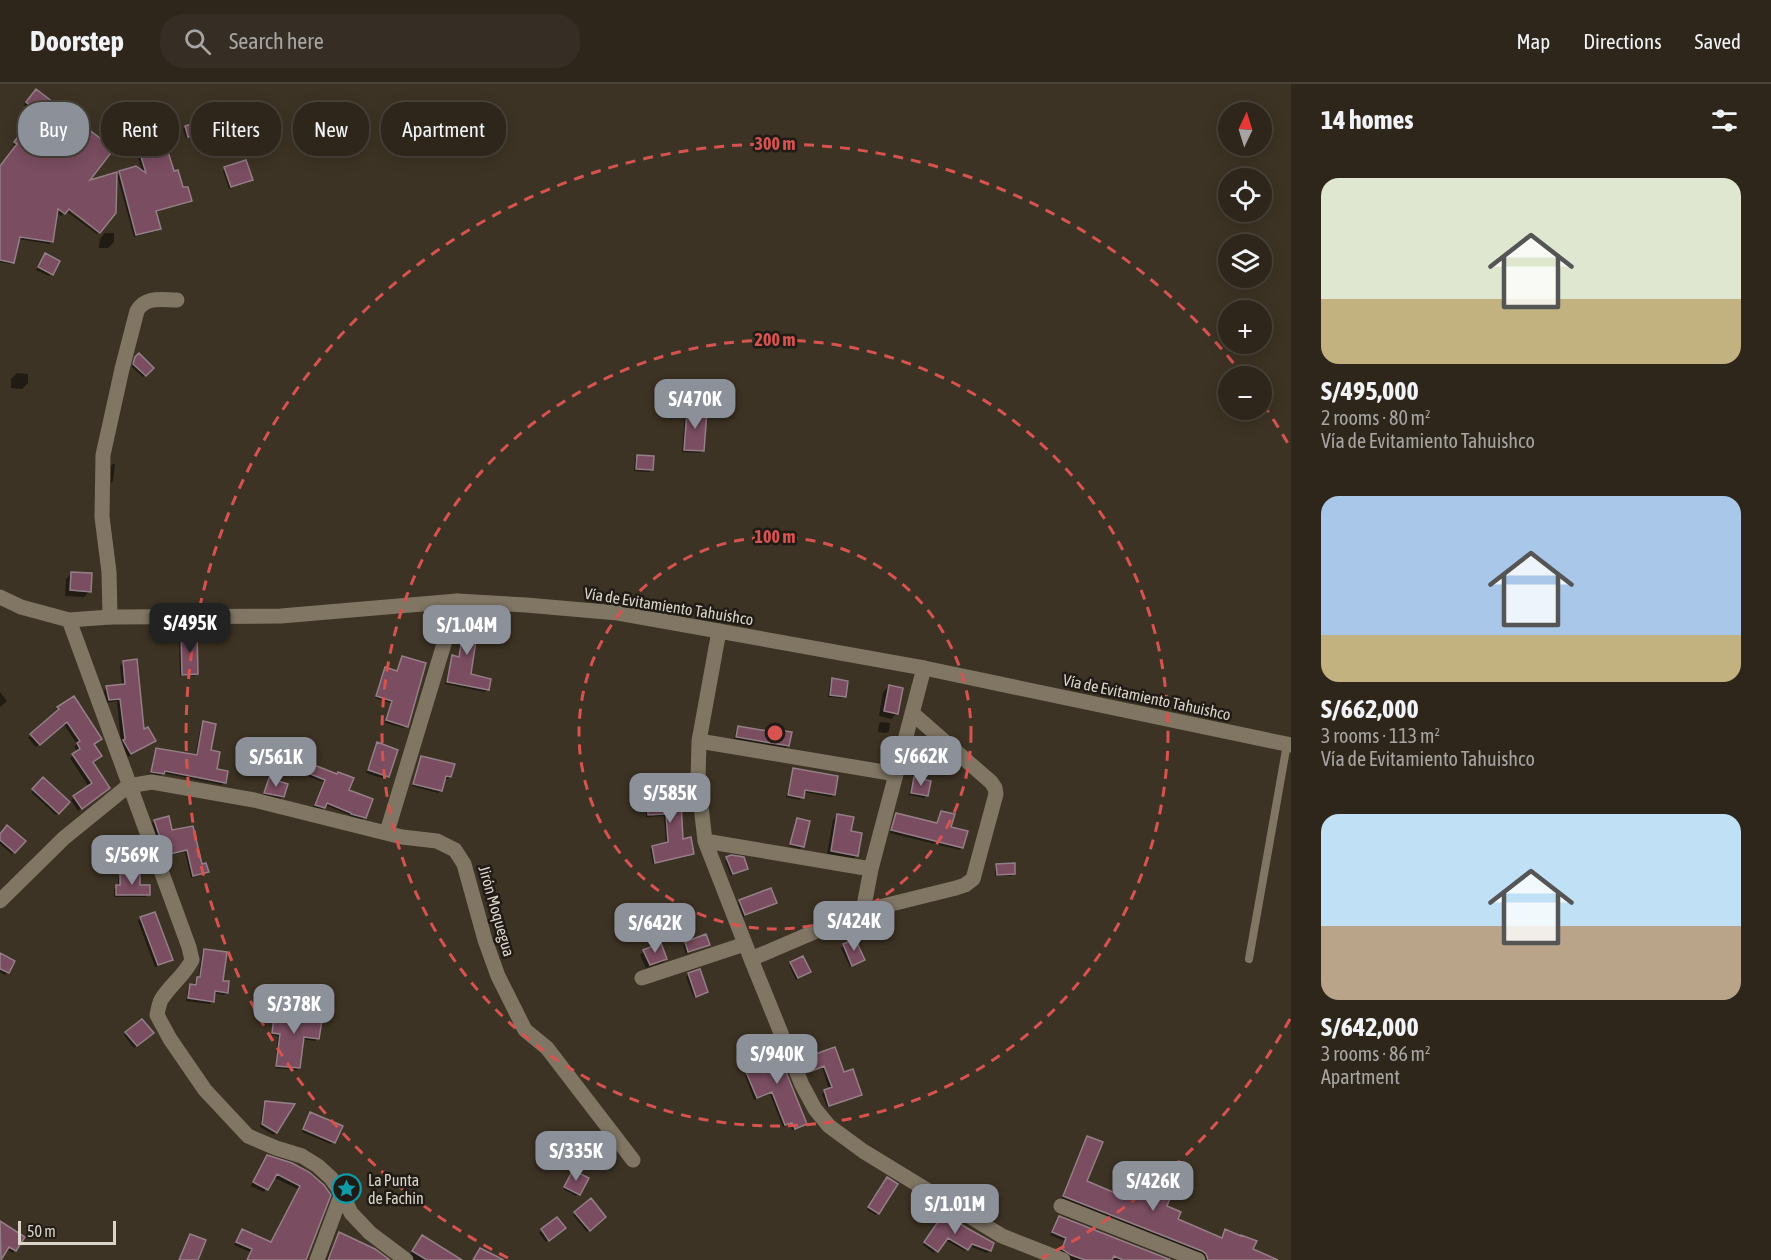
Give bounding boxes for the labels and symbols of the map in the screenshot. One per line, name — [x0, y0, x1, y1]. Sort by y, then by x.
north arrow — [1218, 102, 1272, 156]
text: 300 m — [755, 133, 795, 154]
text: 200 m — [755, 329, 795, 350]
pin: S/470K — [646, 379, 744, 430]
text: 100 m — [755, 526, 795, 547]
street label: Vía de Evitamiento Tahuishco — [583, 584, 755, 628]
pin: S/495K — [141, 603, 239, 654]
pin: S/1.04M — [412, 605, 522, 656]
street label: Vía de Evitamiento Tahuishco — [1061, 670, 1233, 724]
centre of rings — [765, 723, 785, 743]
pin: S/662K — [872, 736, 970, 787]
pin: S/561K — [227, 737, 325, 788]
pin: S/585K — [621, 773, 719, 824]
pin: S/569K — [83, 835, 181, 886]
street label: Jirón Moquegua — [474, 863, 519, 959]
pin: S/424K — [805, 901, 903, 952]
pin: S/642K — [606, 903, 704, 954]
pin: S/378K — [245, 984, 343, 1035]
pin: S/940K — [728, 1034, 826, 1085]
pin: S/335K — [527, 1131, 625, 1182]
pin: S/426K — [1104, 1161, 1202, 1212]
place label: La Punta de Fachin — [368, 1171, 424, 1207]
place icon: La Punta de Fachin — [331, 1173, 363, 1205]
pin: S/1.01M — [900, 1184, 1010, 1235]
scale bar — [18, 1218, 116, 1246]

